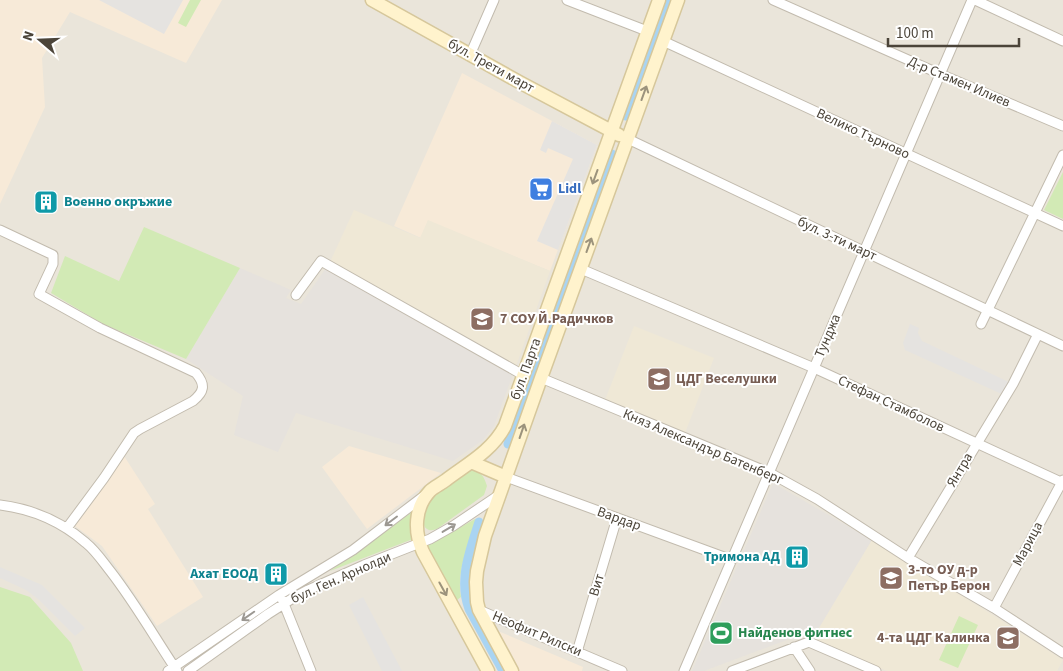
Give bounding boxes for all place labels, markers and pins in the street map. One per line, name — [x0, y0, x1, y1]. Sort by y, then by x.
supermarket icon: Lidl — [528, 176, 554, 202]
place label: Lidl — [558, 179, 581, 199]
building icon: Военно окръжие — [33, 189, 59, 215]
place label: Военно окръжие — [64, 192, 172, 212]
school or university icon: 7 СОУ Й.Радичков — [469, 306, 495, 332]
place label: 7 СОУ Й.Радичков — [500, 309, 613, 329]
school or university icon: ЦДГ Веселушки — [646, 366, 672, 392]
place label: ЦДГ Веселушки — [676, 369, 777, 389]
building icon: Тримона АД — [784, 544, 810, 570]
place label: Тримона АД — [704, 547, 781, 567]
place label: 3-то ОУ д-р Петър Берон — [908, 560, 990, 596]
building icon: Ахат ЕООД — [263, 561, 289, 587]
place label: Ахат ЕООД — [189, 564, 259, 584]
school or university icon: 3-то ОУ д-р Петър Берон — [878, 565, 904, 591]
sports icon: Найденов фитнес — [708, 620, 734, 646]
place label: Найденов фитнес — [738, 623, 853, 643]
school or university icon: 4-та ЦДГ Калинка — [995, 625, 1021, 651]
place label: 4-та ЦДГ Калинка — [877, 628, 990, 648]

